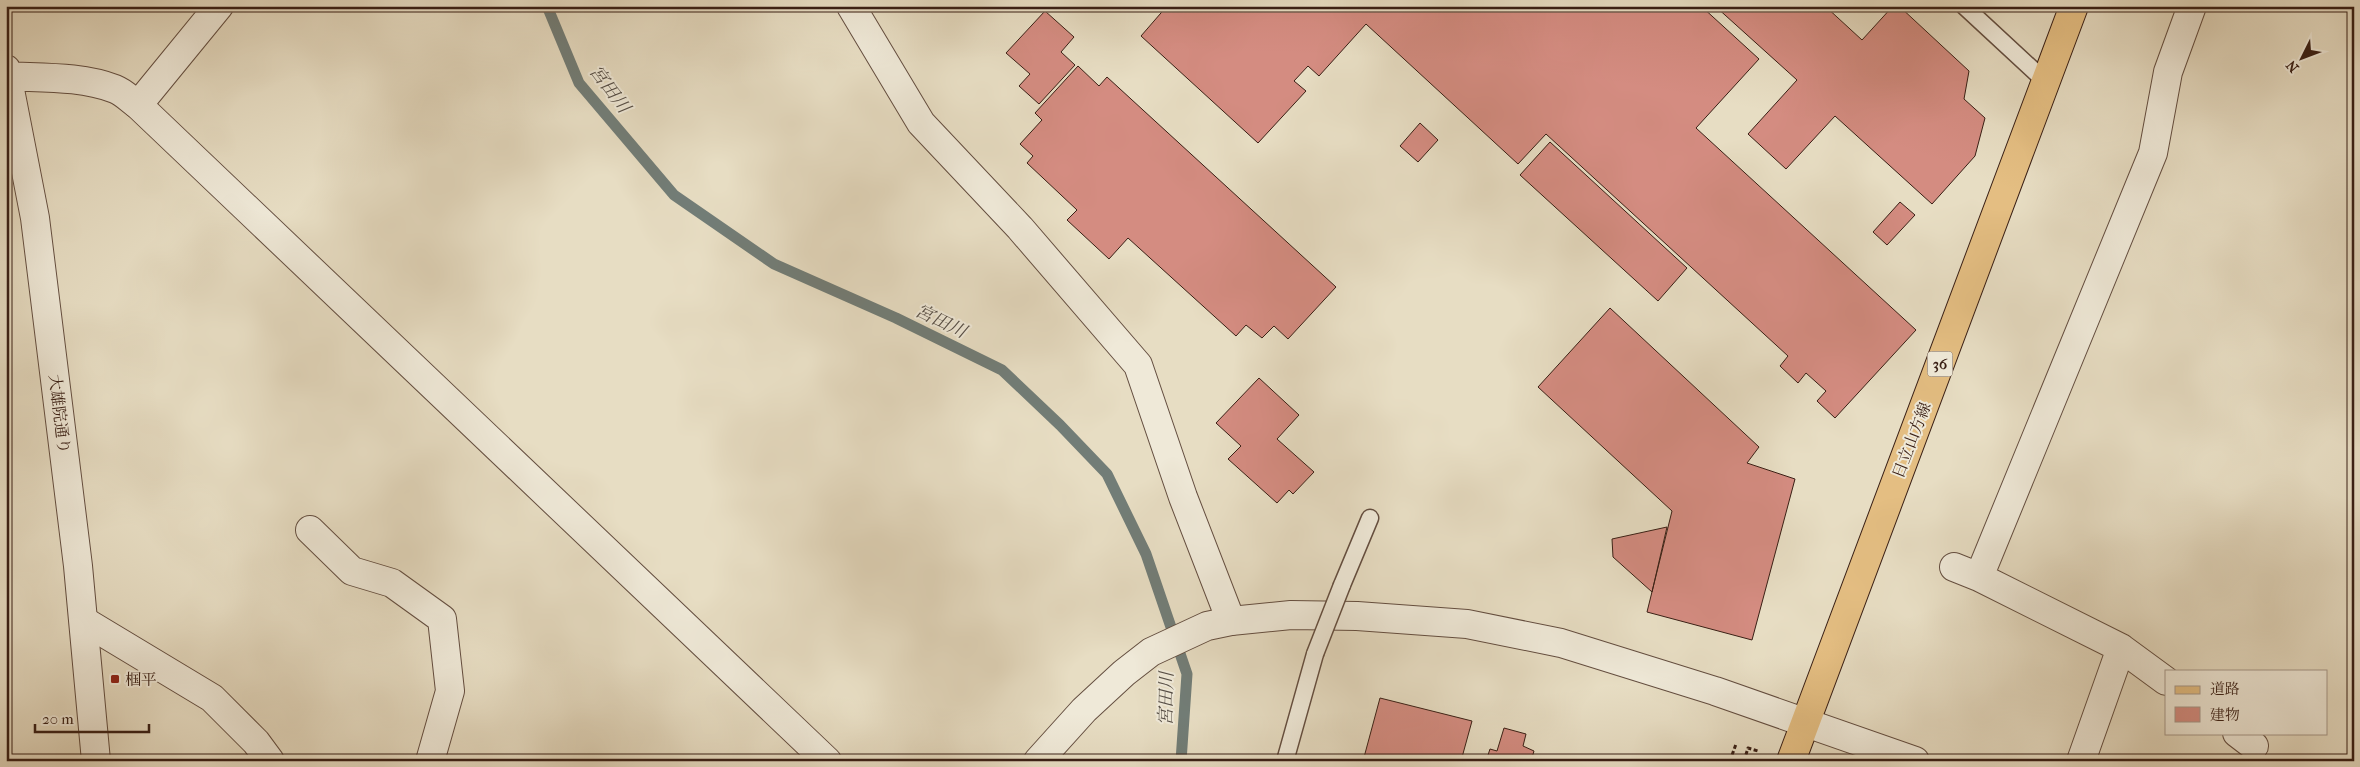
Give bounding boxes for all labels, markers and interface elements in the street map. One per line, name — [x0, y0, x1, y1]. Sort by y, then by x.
north arrow — [2278, 32, 2328, 82]
text: N — [2283, 56, 2303, 76]
water label: 宮田川 — [585, 61, 635, 119]
water label: 宮田川 — [912, 300, 971, 344]
road number: 36 — [1928, 352, 1952, 376]
street label: 大雄院通り — [45, 373, 74, 455]
street label: 日立山方線 — [1888, 399, 1935, 481]
place label: 椢平 — [125, 670, 157, 689]
water label: 宮田川 — [1156, 670, 1178, 726]
legend — [2165, 670, 2328, 734]
marker: 椢平 — [109, 673, 121, 685]
text: 道路 — [2210, 680, 2240, 698]
scale bar — [35, 702, 149, 734]
text: 建物 — [2210, 706, 2240, 724]
text: 20 m — [42, 710, 74, 728]

